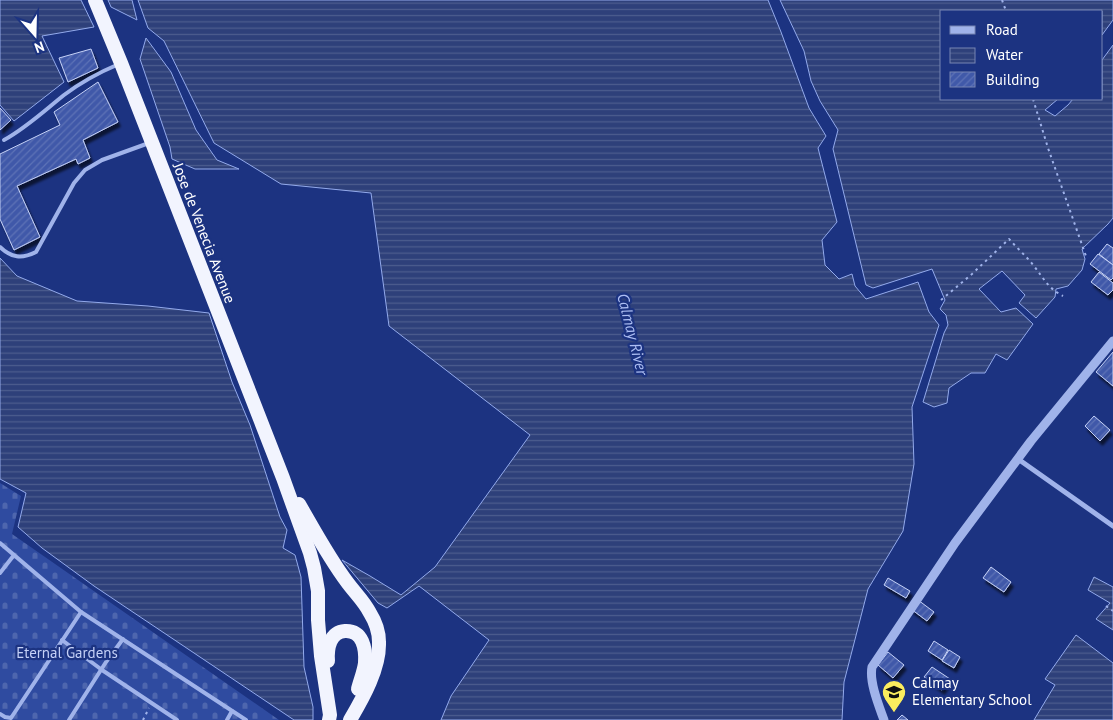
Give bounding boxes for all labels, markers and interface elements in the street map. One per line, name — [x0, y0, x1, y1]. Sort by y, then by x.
north arrow — [10, 10, 60, 60]
legend — [940, 10, 1103, 100]
text: Road — [986, 20, 1018, 39]
text: N — [32, 37, 47, 57]
text: Water — [986, 45, 1023, 64]
text: Building — [986, 70, 1040, 89]
street label: Jose de Venecia Avenue — [169, 159, 240, 306]
water label: Calmay River — [613, 291, 653, 379]
park label: Eternal Gardens — [16, 643, 118, 662]
place label: Calmay Elementary School — [912, 673, 1032, 709]
school or university icon: Calmay Elementary School — [881, 679, 907, 713]

